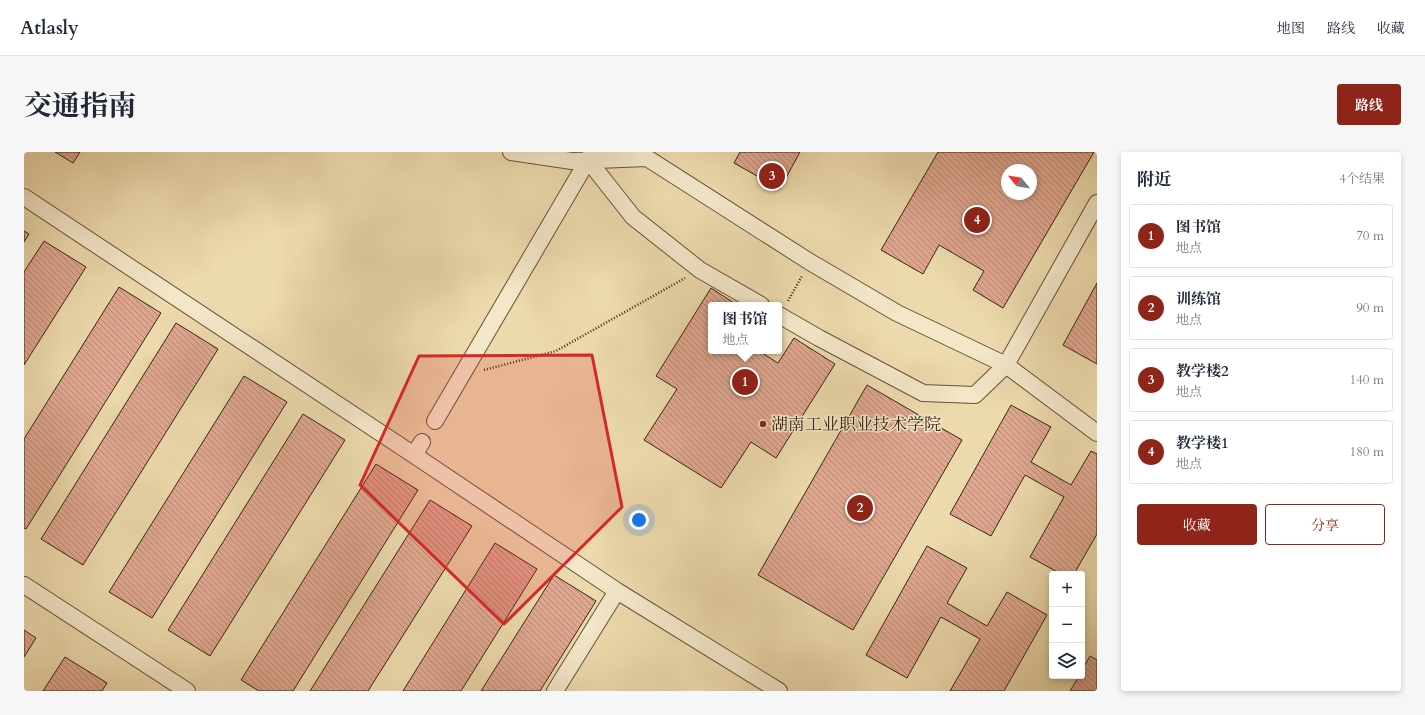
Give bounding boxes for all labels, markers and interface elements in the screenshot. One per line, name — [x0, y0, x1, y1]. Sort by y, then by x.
text: Atlasly — [20, 15, 79, 41]
text: 地图 — [1277, 19, 1305, 38]
text: 路线 — [1327, 19, 1355, 38]
text: 收藏 — [1377, 19, 1405, 38]
button: 路线 — [1337, 84, 1401, 125]
text: 交通指南 — [24, 87, 136, 125]
pin: 3 — [759, 161, 785, 191]
north arrow — [1001, 164, 1037, 200]
text: 附近 — [1137, 168, 1171, 191]
text: 4个结果 — [1339, 170, 1385, 188]
pin: 4 — [964, 205, 990, 235]
text: 图书馆 — [1176, 217, 1221, 237]
text: 1 — [1148, 227, 1154, 245]
text: 70 m — [1356, 227, 1384, 245]
text: 地点 — [1176, 239, 1202, 257]
text: 训练馆 — [1176, 289, 1221, 309]
text: 2 — [1148, 299, 1154, 317]
text: 90 m — [1356, 299, 1384, 317]
popup — [708, 302, 782, 354]
text: 图书馆 — [722, 309, 768, 329]
text: 地点 — [1176, 311, 1202, 329]
text: 地点 — [722, 331, 749, 349]
text: 教学楼2 — [1176, 361, 1229, 381]
pin: 1 — [732, 367, 758, 397]
text: 3 — [1148, 371, 1154, 389]
text: 140 m — [1350, 371, 1384, 389]
text: 地点 — [1176, 383, 1202, 401]
place label: 湖南工业职业技术学院 — [771, 413, 941, 436]
marker: 湖南工业职业技术学院 — [758, 419, 768, 429]
text: 教学楼1 — [1176, 433, 1229, 453]
text: 4 — [1148, 443, 1154, 461]
text: 180 m — [1350, 443, 1384, 461]
text: 地点 — [1176, 455, 1202, 473]
pin: 2 — [847, 493, 873, 523]
button: 收藏 — [1137, 504, 1257, 545]
button: 分享 — [1265, 504, 1385, 545]
your location — [629, 510, 649, 530]
map controls — [1049, 571, 1085, 679]
button: + — [1049, 571, 1085, 607]
button: − — [1049, 607, 1085, 643]
button: layers — [1049, 643, 1085, 679]

